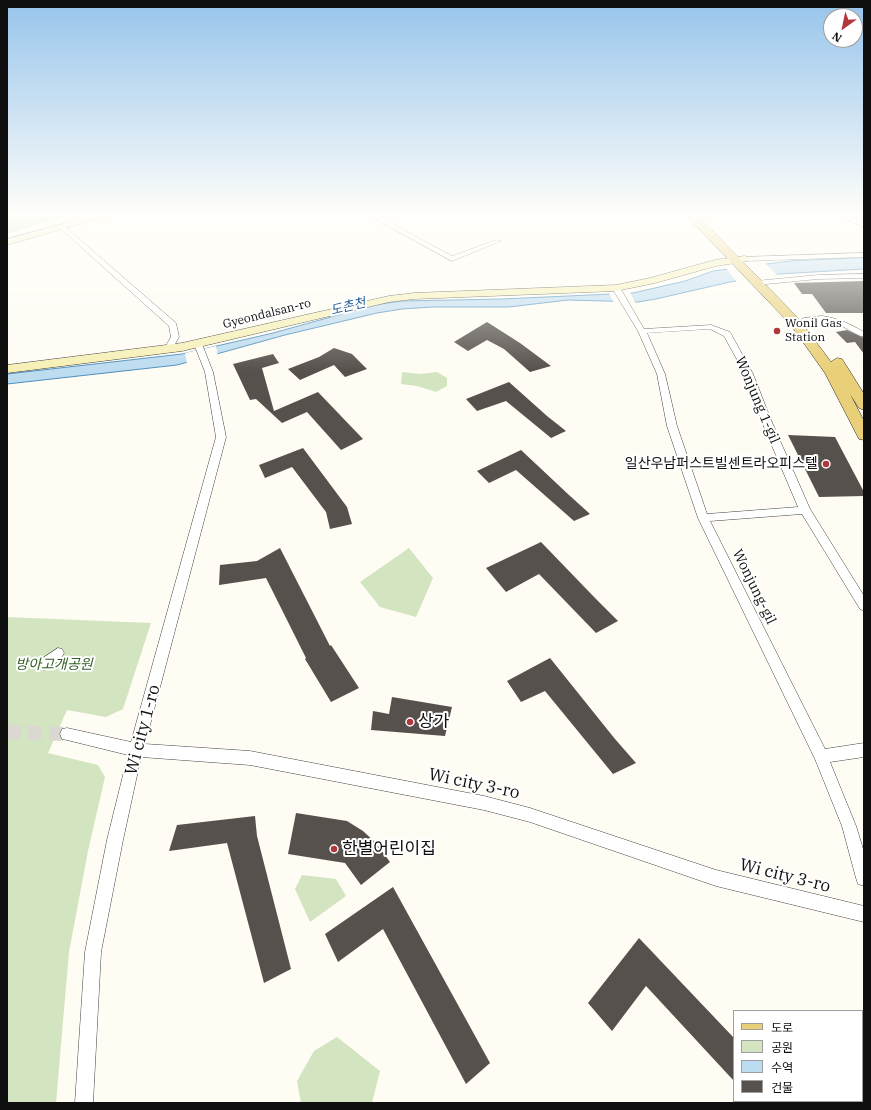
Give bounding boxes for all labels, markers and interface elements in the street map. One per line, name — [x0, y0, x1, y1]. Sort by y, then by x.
north arrow — [823, 8, 863, 48]
text: N — [830, 29, 844, 45]
water label: 도촌천 — [329, 295, 367, 319]
street label: Gyeondalsan-ro — [222, 296, 312, 332]
place label: Wonil Gas Station — [785, 317, 842, 345]
marker: Wonil Gas Station — [772, 326, 782, 336]
street label: Wonjung 1-gil — [731, 354, 783, 446]
place label: 일산우남퍼스트빌센트라오피스텔 — [625, 456, 818, 472]
marker: 일산우남퍼스트빌센트라오피스텔 — [821, 459, 831, 469]
street label: Wonjung-gil — [729, 547, 779, 627]
park label: 방아고개공원 — [15, 657, 93, 673]
street label: Wi city 1-ro — [121, 683, 165, 777]
place label: 상가 — [418, 712, 449, 732]
marker: 상가 — [405, 717, 415, 727]
street label: Wi city 3-ro — [427, 764, 521, 804]
place label: 한별어린이집 — [342, 839, 436, 859]
marker: 한별어린이집 — [329, 844, 339, 854]
street label: Wi city 3-ro — [738, 855, 832, 897]
legend — [733, 1010, 863, 1102]
text: 도로 — [771, 1020, 793, 1035]
text: 공원 — [771, 1040, 793, 1055]
text: 수역 — [771, 1060, 793, 1075]
text: 건물 — [771, 1080, 793, 1095]

